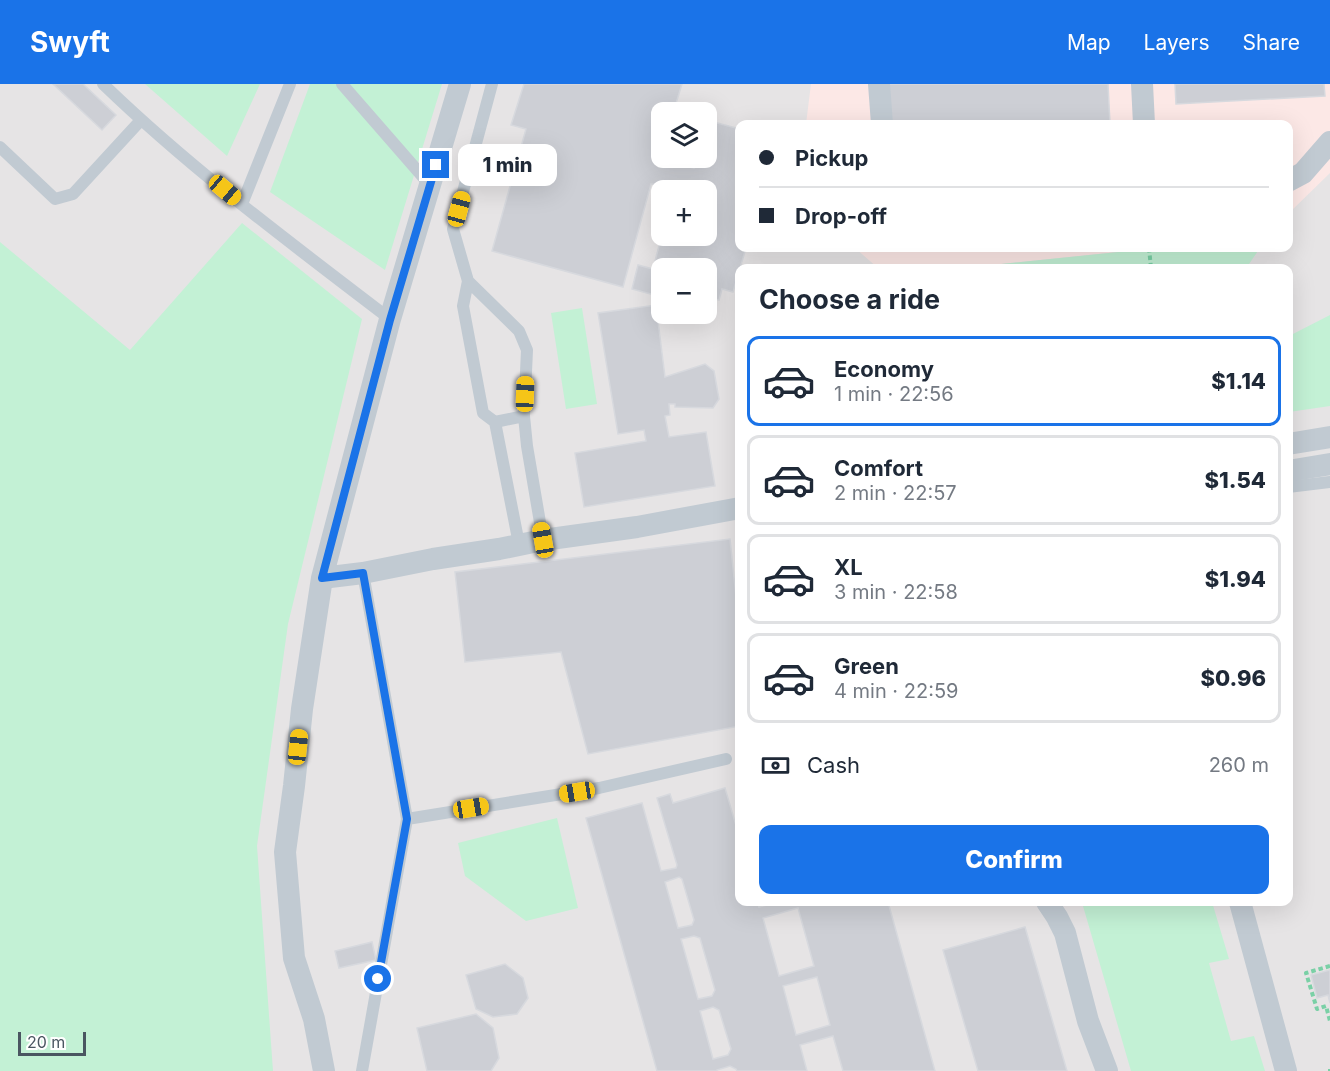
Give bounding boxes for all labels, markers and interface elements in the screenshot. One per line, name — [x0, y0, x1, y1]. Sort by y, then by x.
text: Swyft — [30, 25, 110, 59]
text: Map — [1067, 30, 1111, 55]
text: Layers — [1144, 30, 1210, 55]
text: Share — [1243, 30, 1300, 55]
map controls — [651, 102, 717, 324]
button: layers — [651, 102, 717, 168]
callout: 1 min — [457, 144, 556, 186]
text: Pickup — [795, 145, 869, 171]
route end — [422, 151, 449, 178]
text: 1 min — [482, 153, 533, 177]
car — [205, 172, 245, 208]
button: + — [651, 180, 717, 246]
car — [446, 189, 472, 229]
text: Drop-off — [795, 203, 887, 229]
button: − — [651, 258, 717, 324]
text: Choose a ride — [759, 283, 940, 316]
icon: car — [762, 354, 816, 408]
text: Economy — [834, 356, 934, 382]
text: $1.14 — [1211, 368, 1266, 394]
car — [515, 376, 535, 412]
text: 1 min · 22:56 — [834, 382, 954, 406]
icon: car — [762, 453, 816, 507]
text: Comfort — [834, 455, 923, 481]
text: $1.54 — [1205, 467, 1266, 493]
text: 2 min · 22:57 — [834, 481, 957, 505]
car — [531, 521, 555, 559]
icon: car — [762, 552, 816, 606]
text: XL — [834, 554, 863, 580]
text: $1.94 — [1205, 566, 1266, 592]
text: 3 min · 22:58 — [834, 580, 958, 604]
icon: car — [762, 651, 816, 705]
text: Green — [834, 653, 899, 679]
text: $0.96 — [1200, 665, 1266, 691]
text: 4 min · 22:59 — [834, 679, 958, 703]
car — [287, 728, 309, 766]
icon: cash — [759, 749, 792, 782]
text: Cash — [807, 752, 860, 778]
text: 260 m — [1209, 753, 1269, 777]
car — [558, 780, 596, 804]
car — [452, 796, 490, 820]
button: Confirm — [759, 825, 1269, 894]
route start — [364, 965, 391, 992]
scale bar — [18, 1029, 86, 1056]
text: 20 m — [27, 1032, 65, 1052]

